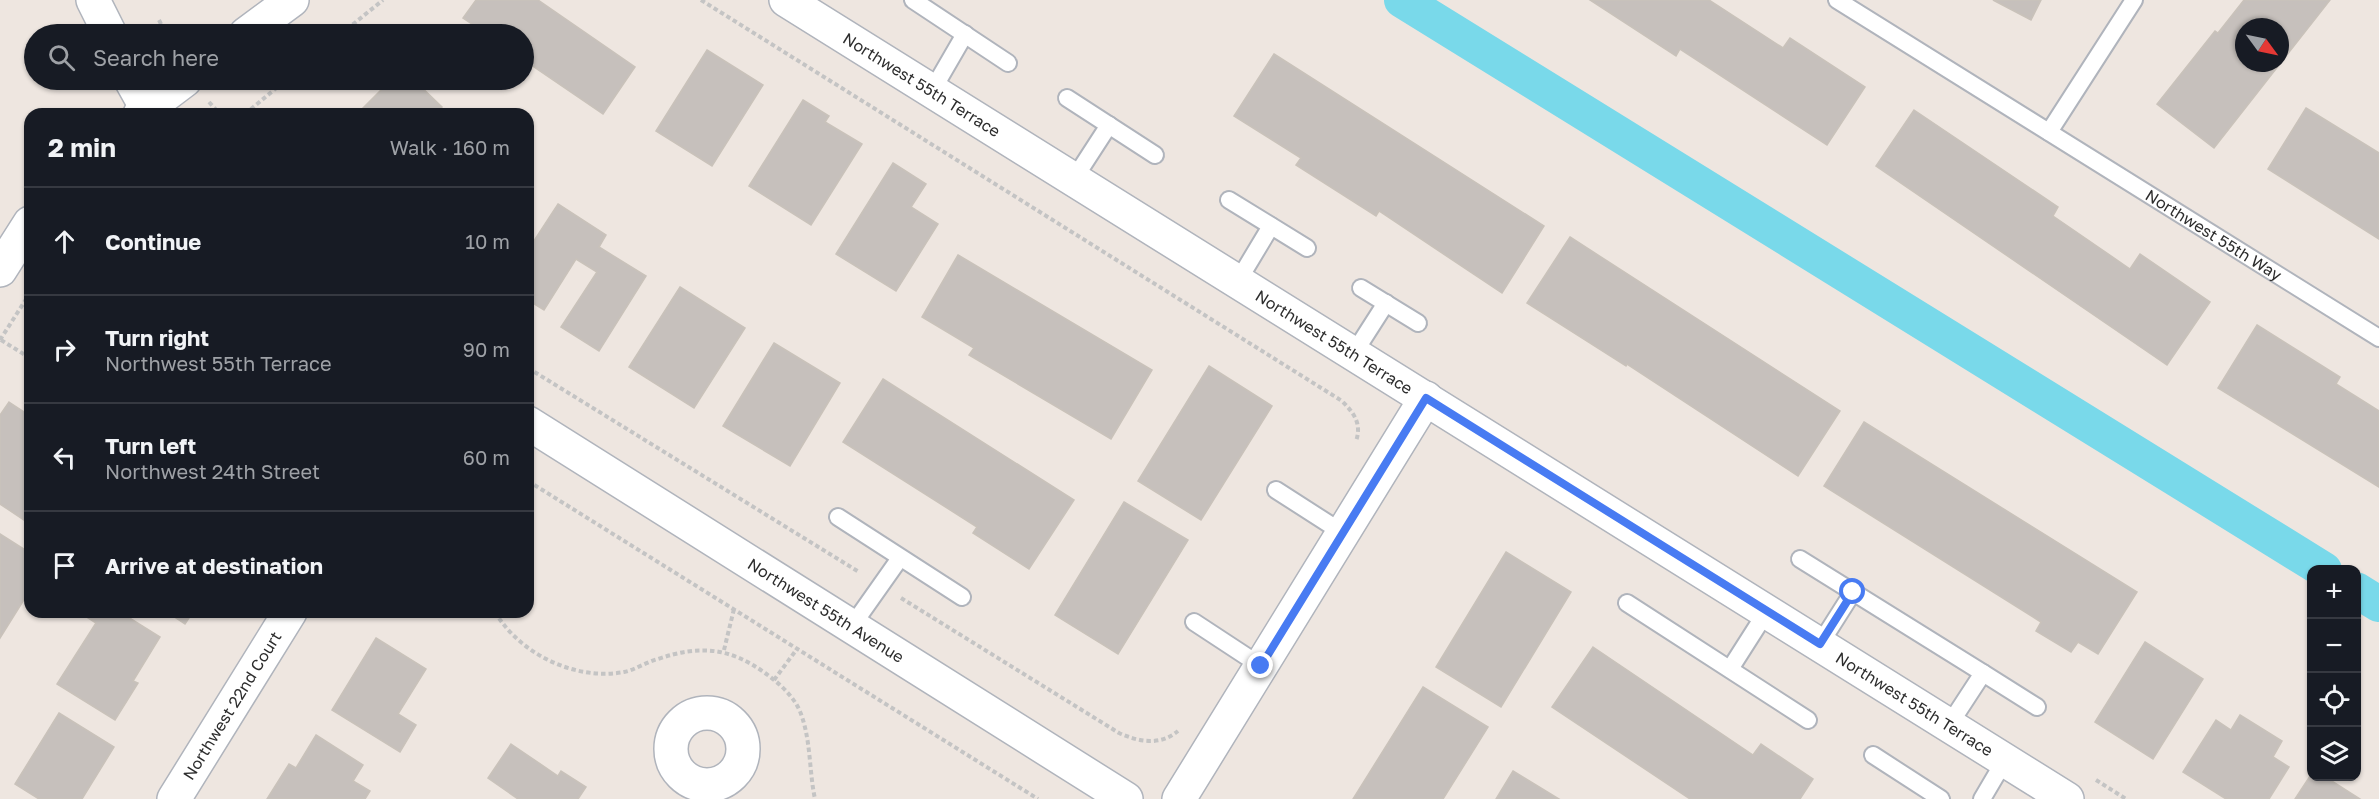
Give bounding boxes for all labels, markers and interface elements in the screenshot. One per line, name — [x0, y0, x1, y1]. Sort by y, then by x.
north arrow — [2235, 18, 2289, 72]
search box — [24, 24, 534, 90]
street label: Northwest 55th Terrace — [839, 28, 1004, 141]
icon: search — [45, 41, 78, 74]
text: Search here — [93, 44, 219, 71]
text: 2 min — [48, 132, 116, 163]
text: Walk · 160 m — [390, 135, 510, 159]
street label: Northwest 55th Way — [2142, 185, 2286, 285]
icon: ahead — [48, 225, 81, 258]
text: Continue — [105, 228, 201, 255]
text: 10 m — [465, 229, 510, 253]
street label: Northwest 55th Terrace — [1252, 285, 1416, 398]
text: Turn right — [105, 324, 209, 351]
icon: right — [48, 333, 81, 366]
text: 90 m — [463, 337, 510, 361]
text: Northwest 55th Terrace — [105, 351, 332, 375]
text: Turn left — [105, 432, 196, 459]
icon: left — [48, 441, 81, 474]
text: 60 m — [463, 445, 510, 469]
text: Northwest 24th Street — [105, 459, 320, 483]
icon: arrive — [48, 549, 81, 582]
text: Arrive at destination — [105, 552, 323, 579]
street label: Northwest 55th Avenue — [744, 554, 908, 667]
map controls — [2307, 565, 2361, 781]
button: + — [2307, 565, 2361, 619]
route start — [1839, 578, 1865, 604]
button: − — [2307, 619, 2361, 673]
street label: Northwest 22nd Court — [178, 628, 286, 783]
street label: Northwest 55th Terrace — [1832, 647, 1997, 760]
route end — [1247, 652, 1273, 678]
button: locate — [2307, 673, 2361, 727]
button: layers — [2307, 727, 2361, 781]

